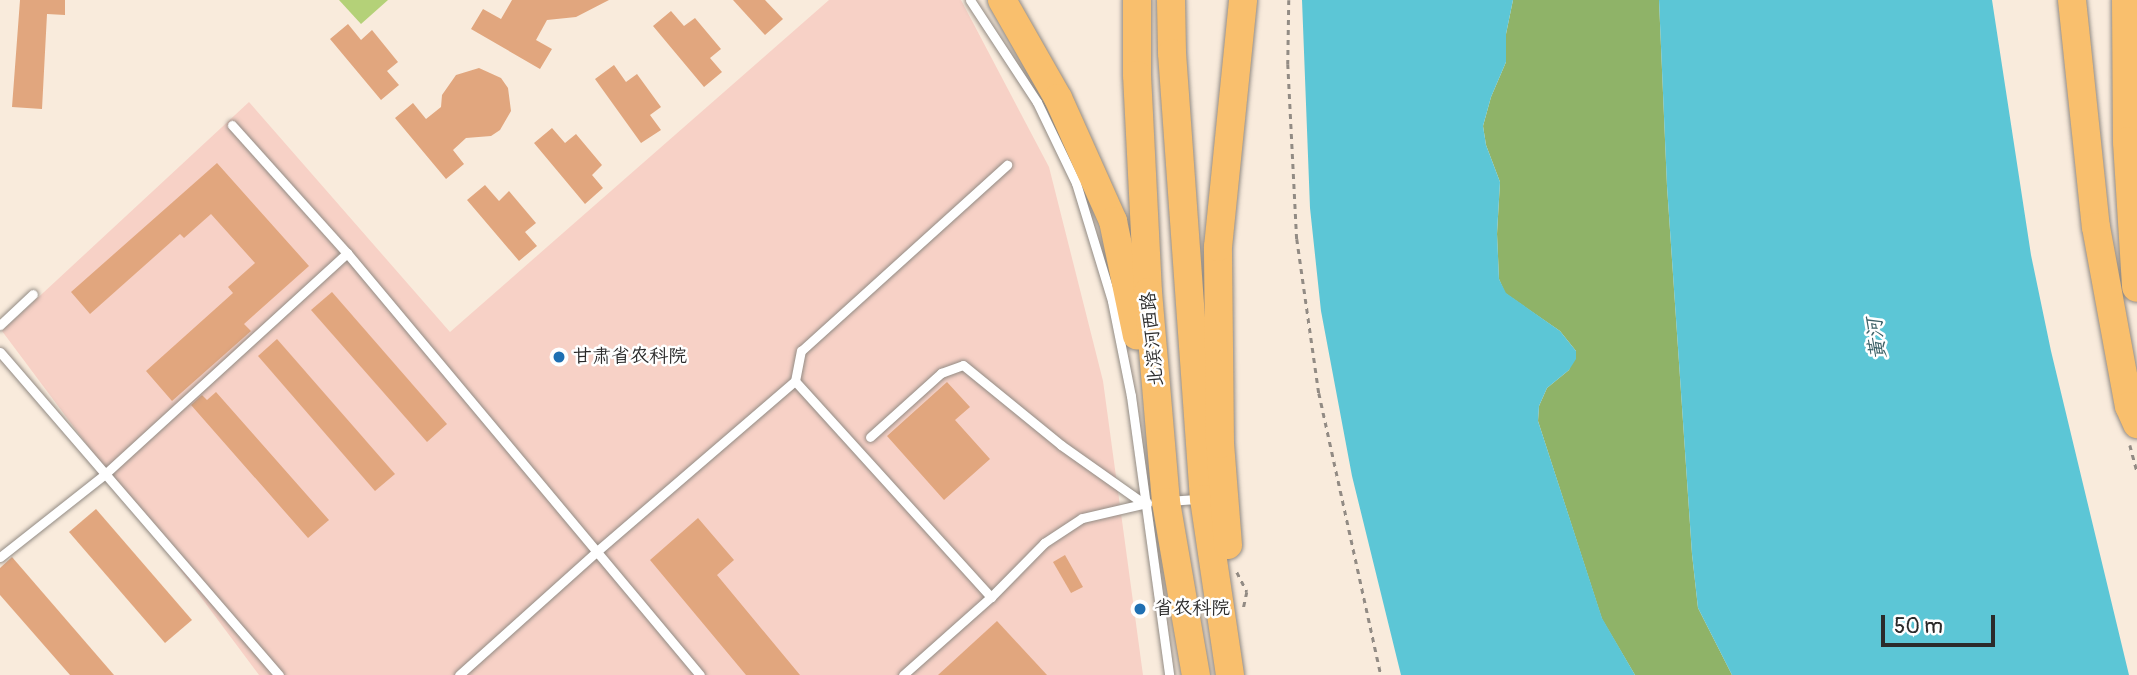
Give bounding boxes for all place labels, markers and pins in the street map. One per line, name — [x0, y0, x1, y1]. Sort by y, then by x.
place label: 甘肃省农科院 — [573, 346, 687, 368]
marker: 甘肃省农科院 — [551, 349, 567, 365]
place label: 省农科院 — [1154, 598, 1230, 620]
marker: 省农科院 — [1132, 601, 1148, 617]

